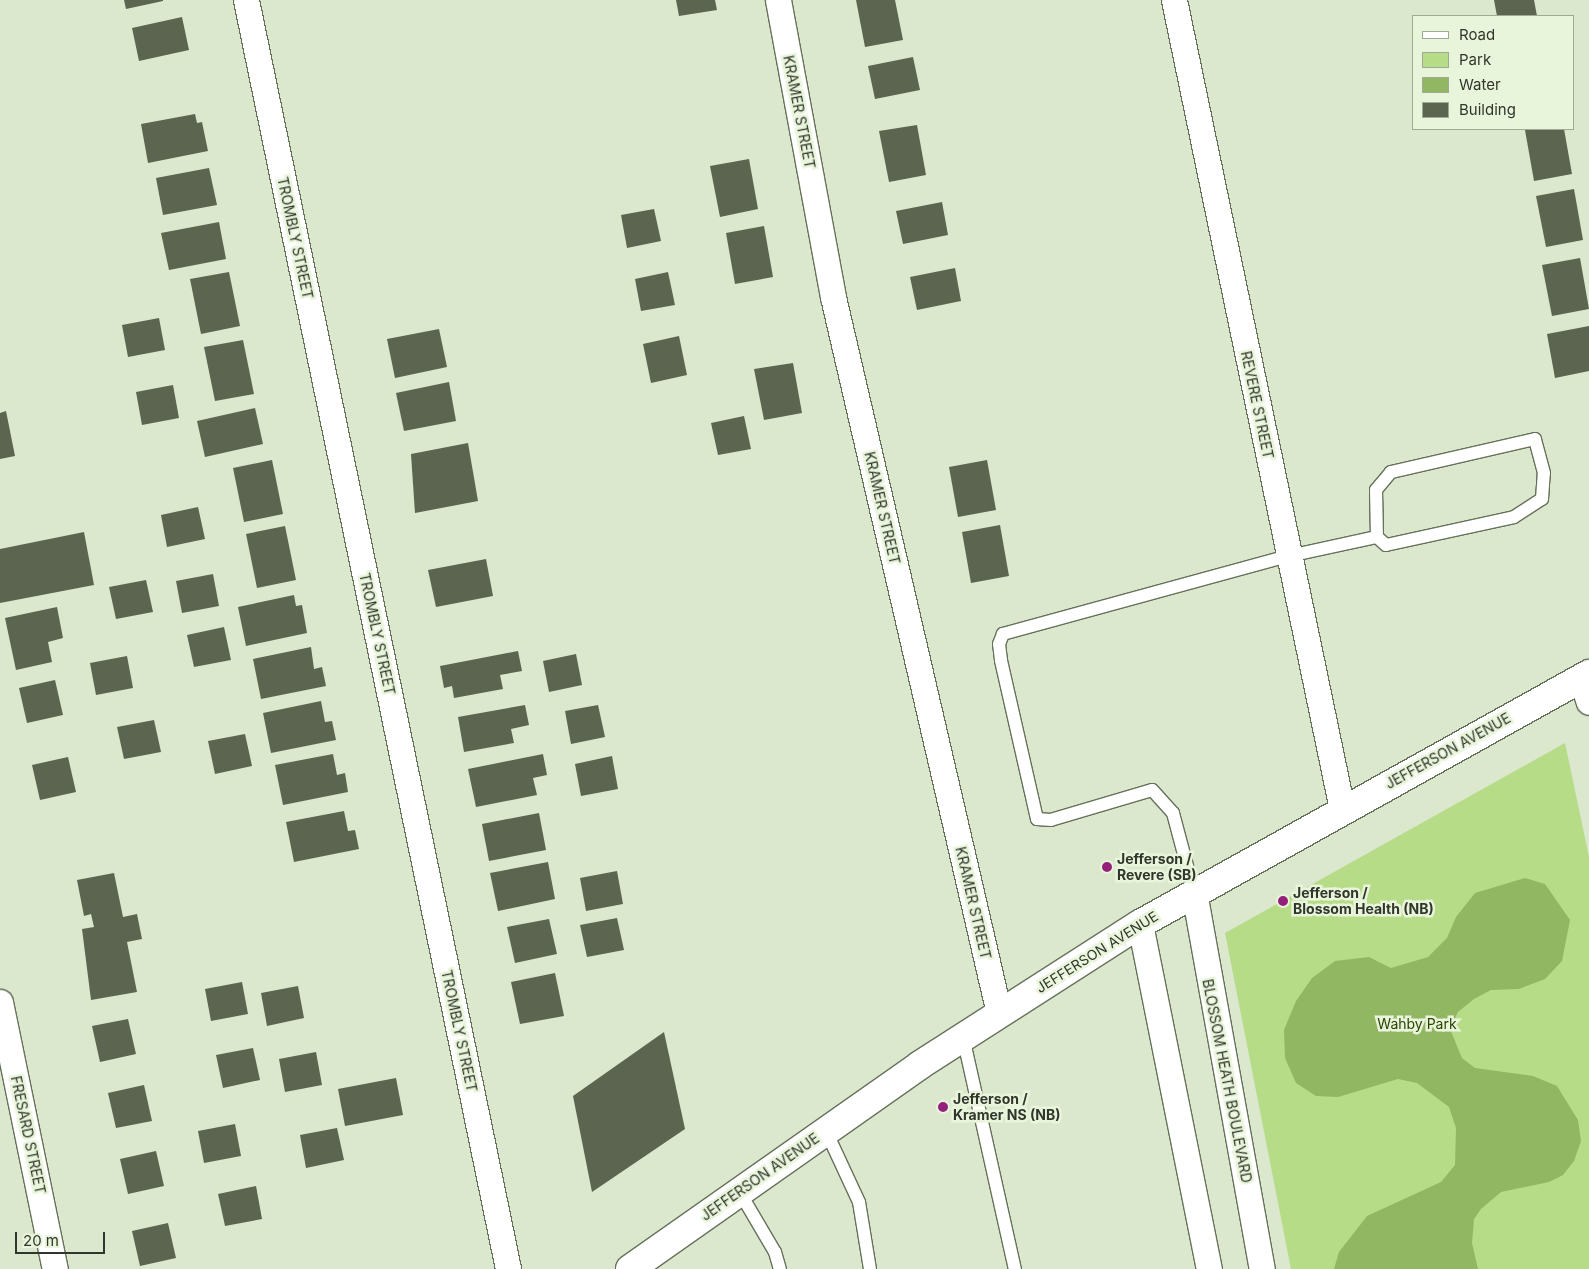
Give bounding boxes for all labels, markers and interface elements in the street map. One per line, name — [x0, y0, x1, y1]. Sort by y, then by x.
legend — [1412, 15, 1574, 130]
text: Road — [1459, 25, 1495, 44]
text: Park — [1459, 50, 1491, 69]
street label: KRAMER STREET — [780, 54, 818, 170]
text: Water — [1459, 75, 1501, 94]
text: Building — [1459, 100, 1516, 119]
street label: TROMBLY STREET — [274, 175, 316, 301]
street label: REVERE STREET — [1237, 350, 1277, 460]
street label: KRAMER STREET — [861, 450, 903, 566]
street label: TROMBLY STREET — [356, 571, 398, 697]
street label: JEFFERSON AVENUE — [1382, 710, 1514, 792]
street label: KRAMER STREET — [952, 845, 994, 961]
place label: Jefferson / Revere (SB) — [1117, 851, 1197, 884]
marker: Jefferson / Revere (SB) — [1101, 861, 1113, 873]
place label: Jefferson / Blossom Health (NB) — [1293, 885, 1434, 918]
marker: Jefferson / Blossom Health (NB) — [1277, 895, 1289, 907]
street label: JEFFERSON AVENUE — [1033, 908, 1161, 996]
street label: TROMBLY STREET — [438, 968, 480, 1094]
street label: BLOSSOM HEATH BOULEVARD — [1199, 978, 1255, 1184]
park label: Wahby Park — [1377, 1016, 1457, 1032]
street label: FRESARD STREET — [7, 1074, 49, 1196]
place label: Jefferson / Kramer NS (NB) — [953, 1091, 1060, 1124]
marker: Jefferson / Kramer NS (NB) — [937, 1101, 949, 1113]
street label: JEFFERSON AVENUE — [698, 1130, 822, 1224]
scale bar — [18, 1222, 108, 1254]
text: 20 m — [23, 1231, 59, 1250]

